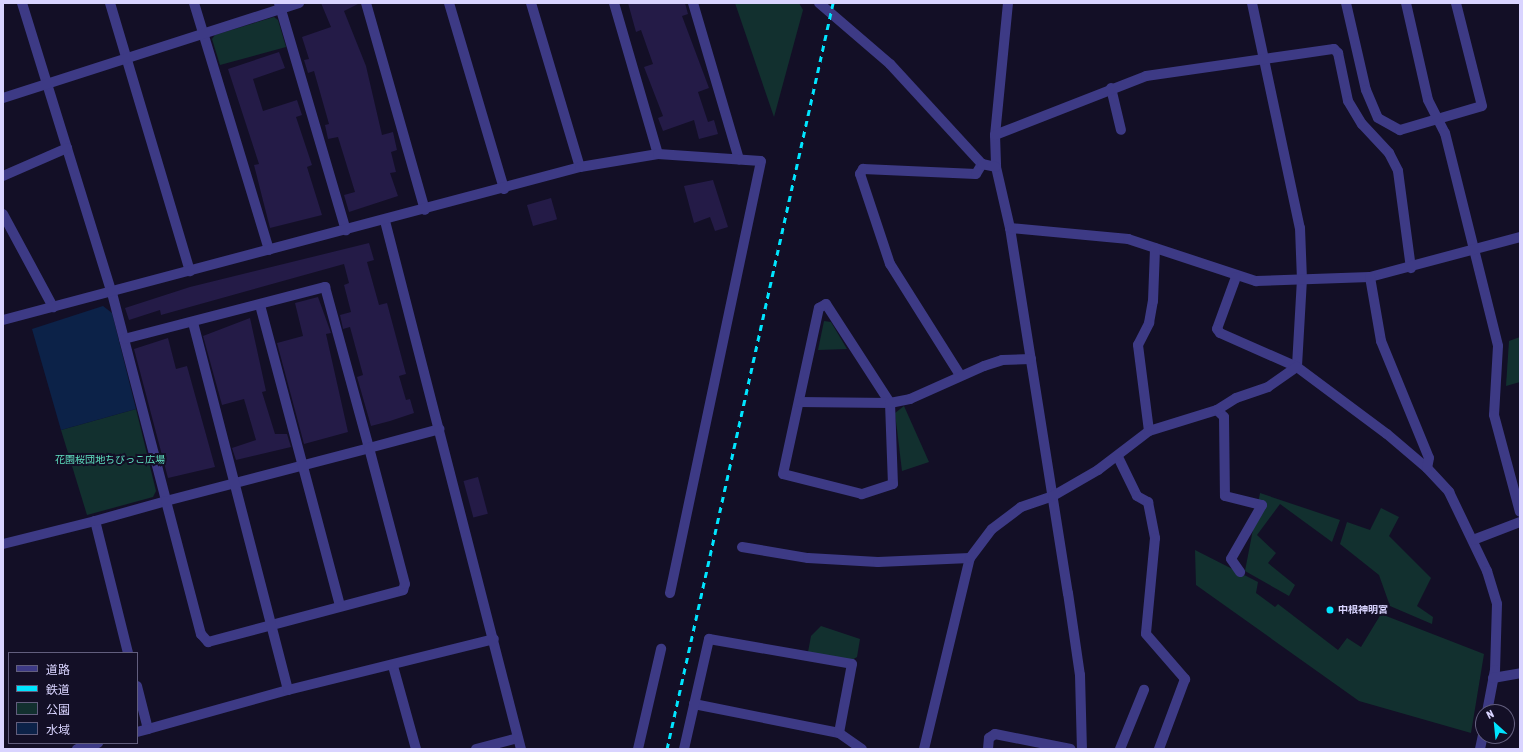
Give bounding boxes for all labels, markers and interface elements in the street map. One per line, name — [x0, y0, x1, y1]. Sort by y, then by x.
park label: 花園桜団地ちびっこ広場 — [55, 454, 165, 466]
place label: 中根神明宮 — [1338, 604, 1388, 616]
marker: 中根神明宮 — [1325, 605, 1335, 615]
legend — [8, 652, 138, 744]
text: 道路 — [46, 663, 70, 677]
text: 鉄道 — [46, 683, 70, 697]
text: 公園 — [46, 703, 70, 717]
north arrow — [1475, 704, 1515, 744]
text: N — [1484, 707, 1496, 721]
text: 水域 — [46, 723, 70, 737]

